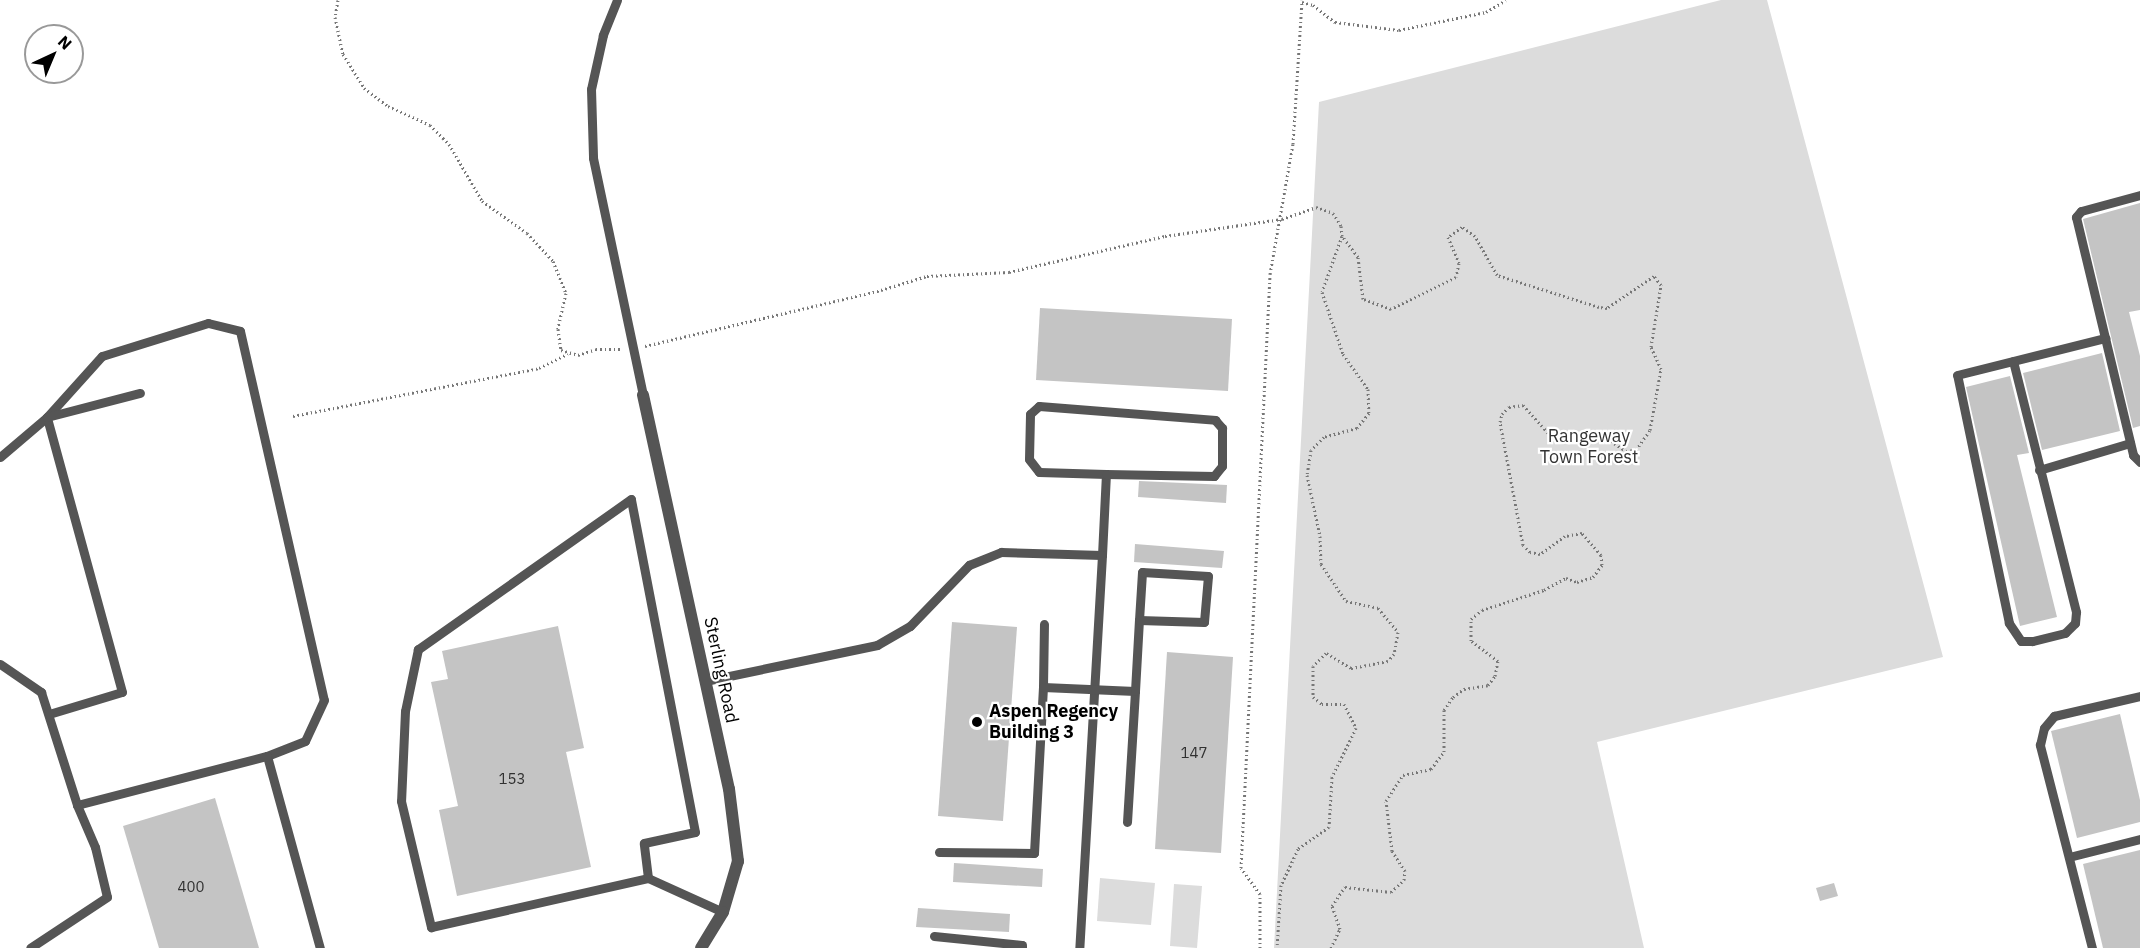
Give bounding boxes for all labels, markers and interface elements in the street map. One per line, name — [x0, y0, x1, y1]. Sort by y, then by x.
north arrow — [24, 24, 84, 84]
text: N — [54, 31, 76, 54]
park label: Rangeway Town Forest — [1540, 426, 1638, 468]
street label: Sterling Road — [699, 615, 743, 725]
place label: Aspen Regency Building 3 — [989, 701, 1118, 744]
marker: Aspen Regency Building 3 — [970, 715, 984, 729]
house number: 147 — [1181, 744, 1207, 762]
house number: 153 — [499, 770, 525, 788]
house number: 400 — [178, 878, 204, 896]

